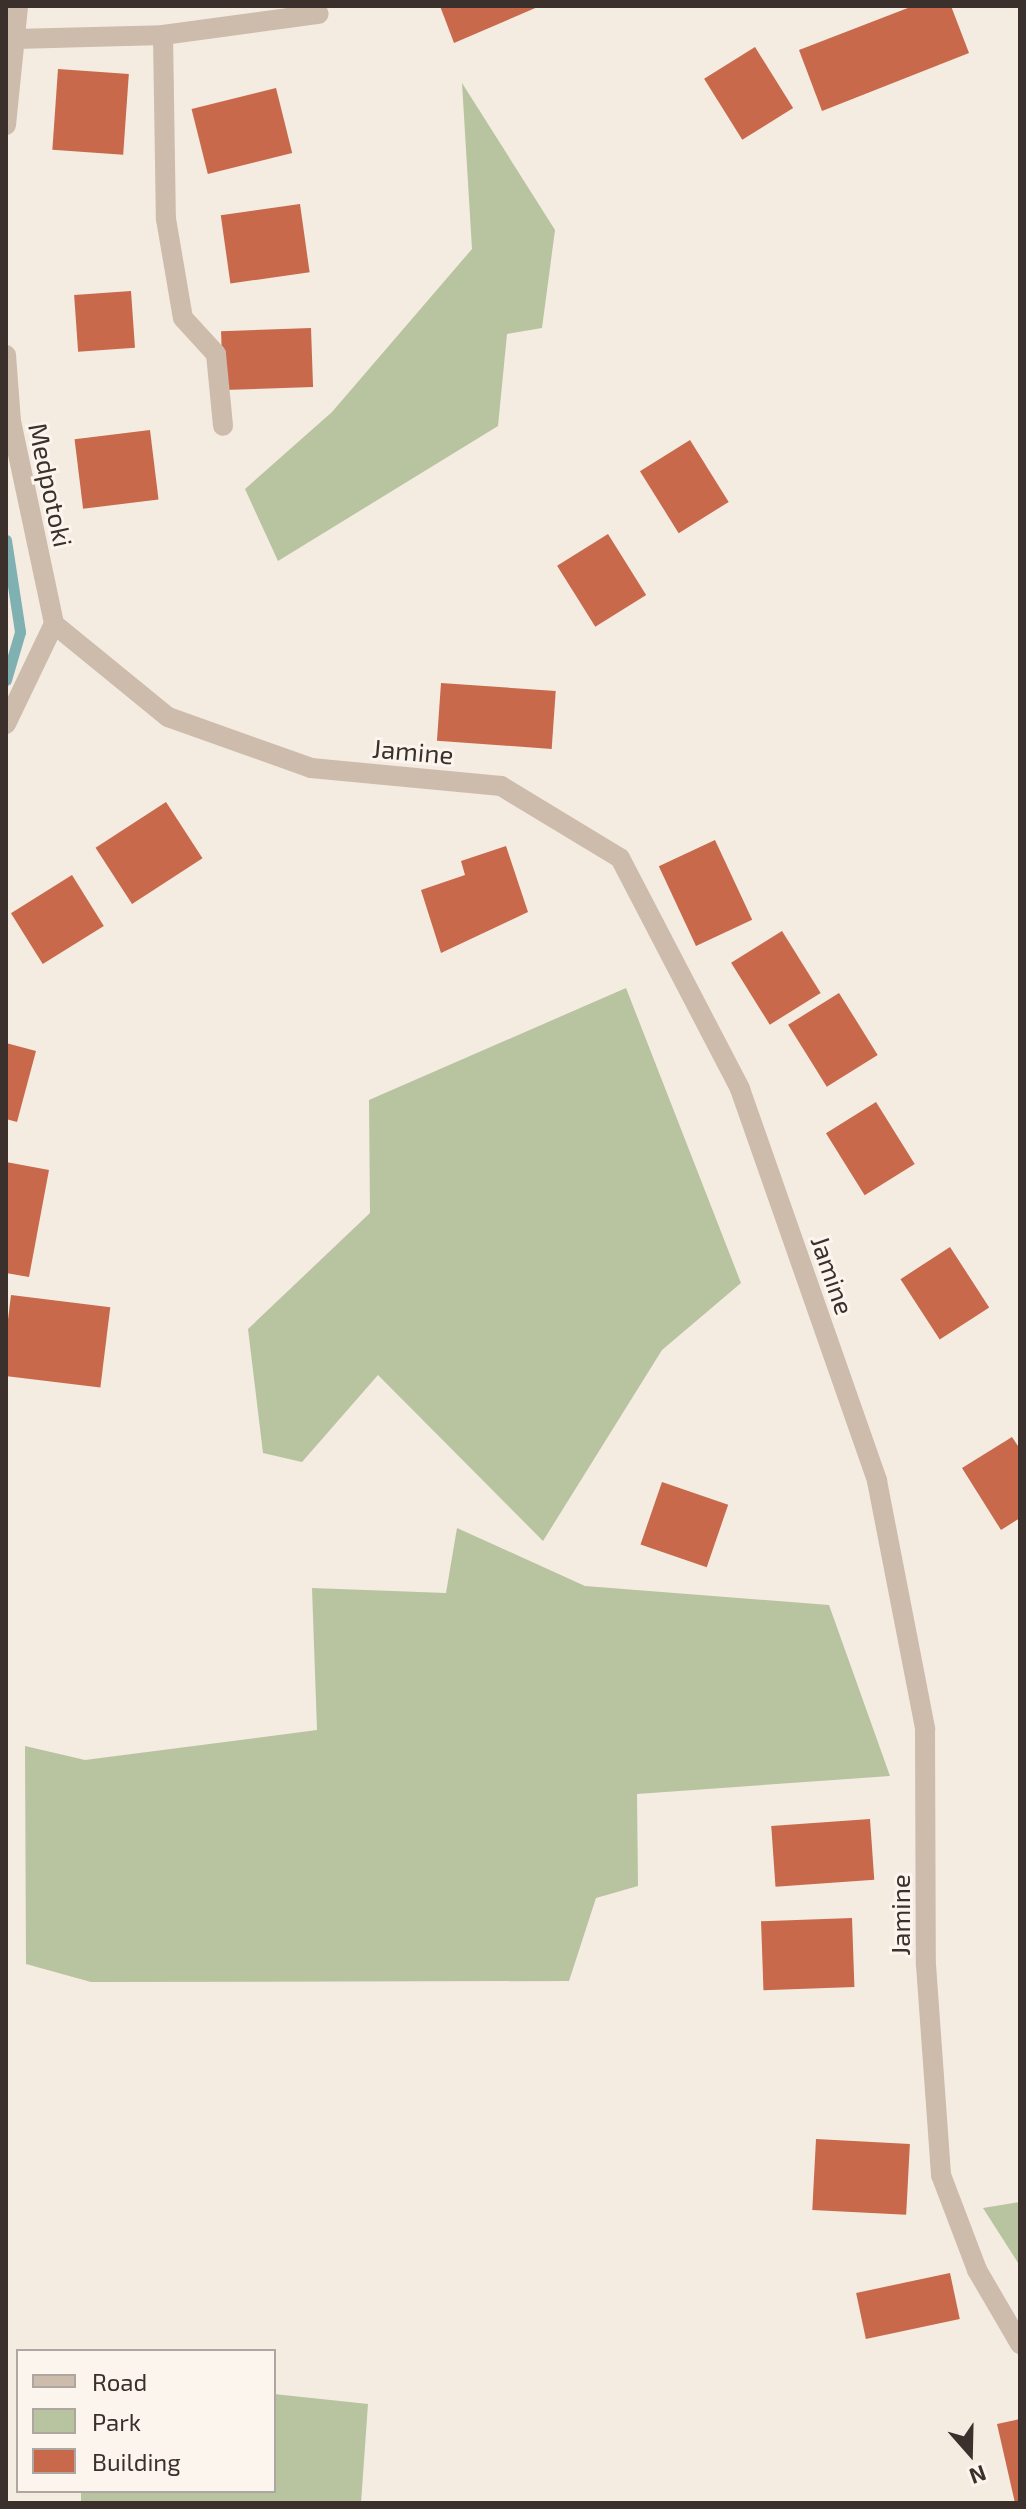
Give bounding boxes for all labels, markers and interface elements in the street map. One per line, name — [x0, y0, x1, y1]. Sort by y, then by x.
street label: Medpotoki — [23, 420, 79, 550]
street label: Jamine — [371, 732, 455, 770]
street label: Jamine — [805, 1231, 861, 1319]
street label: Jamine — [884, 1874, 916, 1956]
legend — [16, 2349, 276, 2493]
text: Road — [92, 2367, 147, 2396]
text: Park — [92, 2407, 141, 2436]
north arrow — [930, 2413, 1010, 2493]
text: Building — [92, 2447, 181, 2476]
text: N — [966, 2461, 990, 2490]

